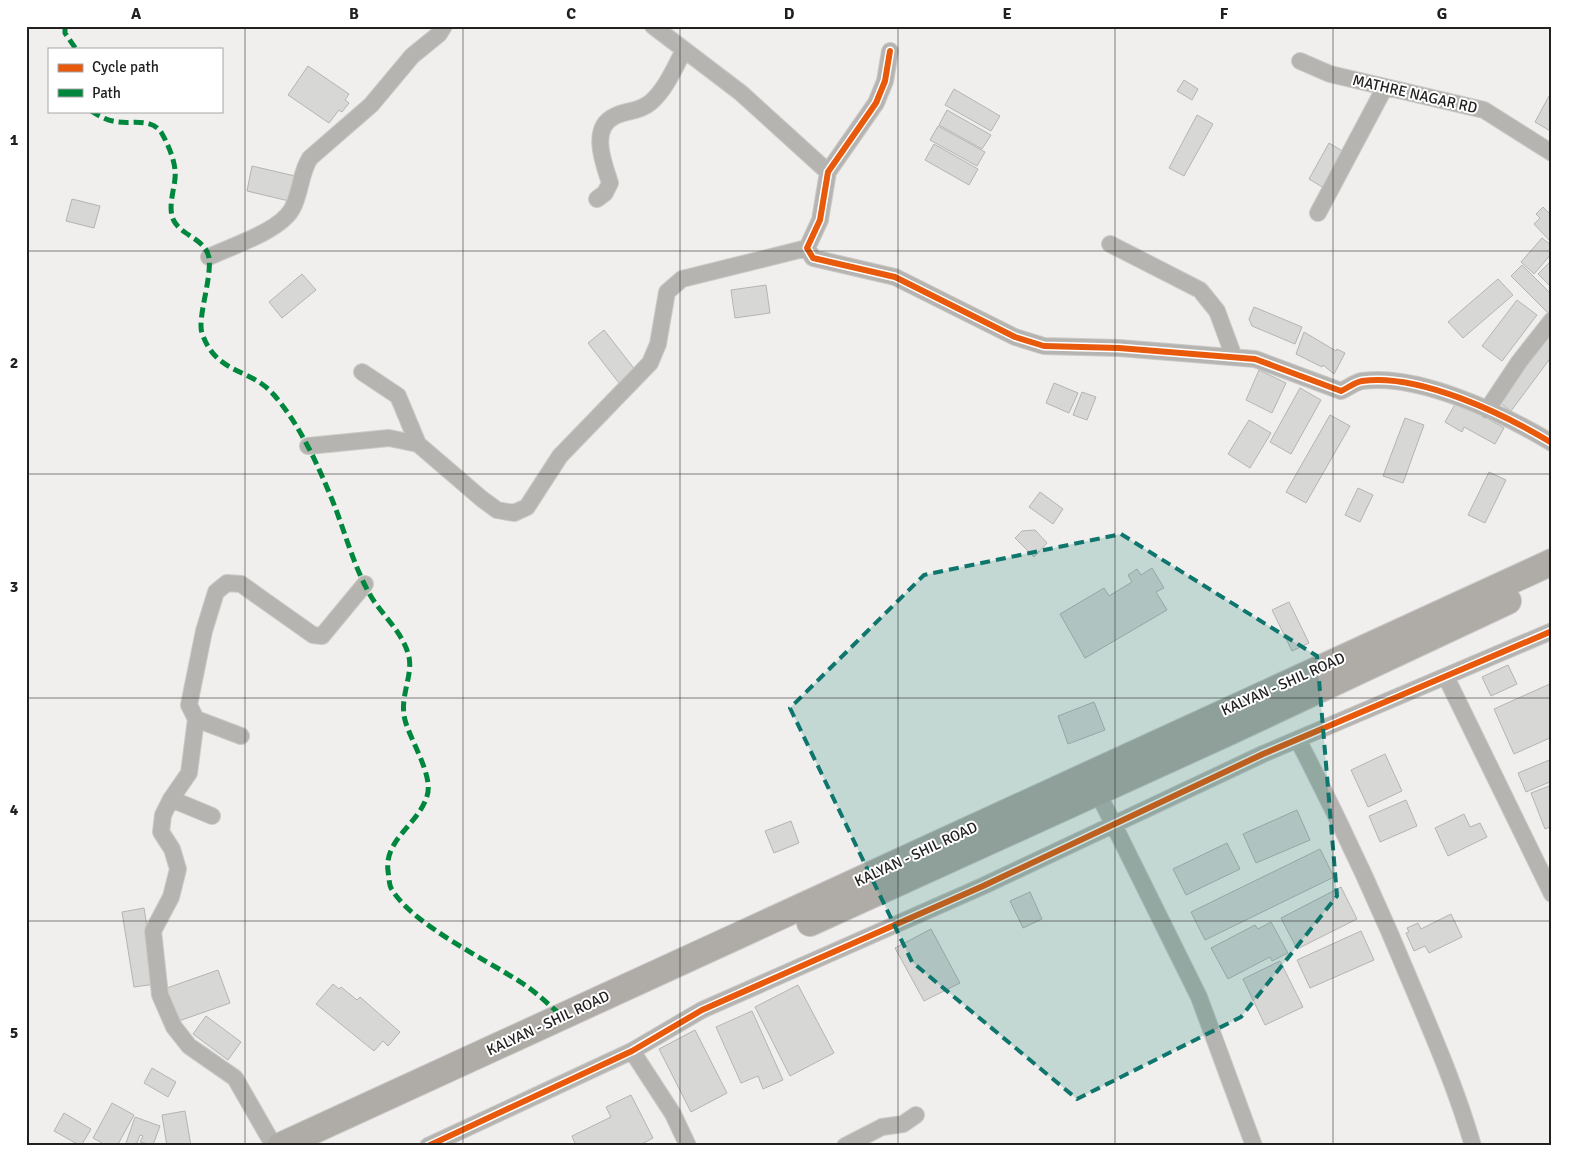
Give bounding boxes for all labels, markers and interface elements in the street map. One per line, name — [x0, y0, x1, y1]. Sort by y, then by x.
text: A — [131, 4, 142, 24]
text: B — [349, 4, 359, 24]
text: C — [566, 4, 576, 24]
text: D — [784, 4, 795, 24]
text: E — [1002, 4, 1012, 24]
text: F — [1220, 4, 1229, 24]
text: G — [1437, 4, 1447, 24]
legend — [48, 48, 222, 112]
text: Cycle path — [92, 58, 159, 76]
street label: MATHRE NAGAR RD — [1351, 71, 1479, 117]
text: Path — [92, 84, 121, 102]
text: 1 — [10, 130, 19, 150]
text: 2 — [10, 353, 18, 373]
text: 3 — [10, 577, 18, 597]
street label: KALYAN - SHIL ROAD — [1218, 649, 1348, 719]
text: 4 — [10, 800, 19, 820]
street label: KALYAN - SHIL ROAD — [852, 818, 980, 890]
street label: KALYAN - SHIL ROAD — [484, 987, 612, 1059]
text: 5 — [10, 1023, 18, 1043]

